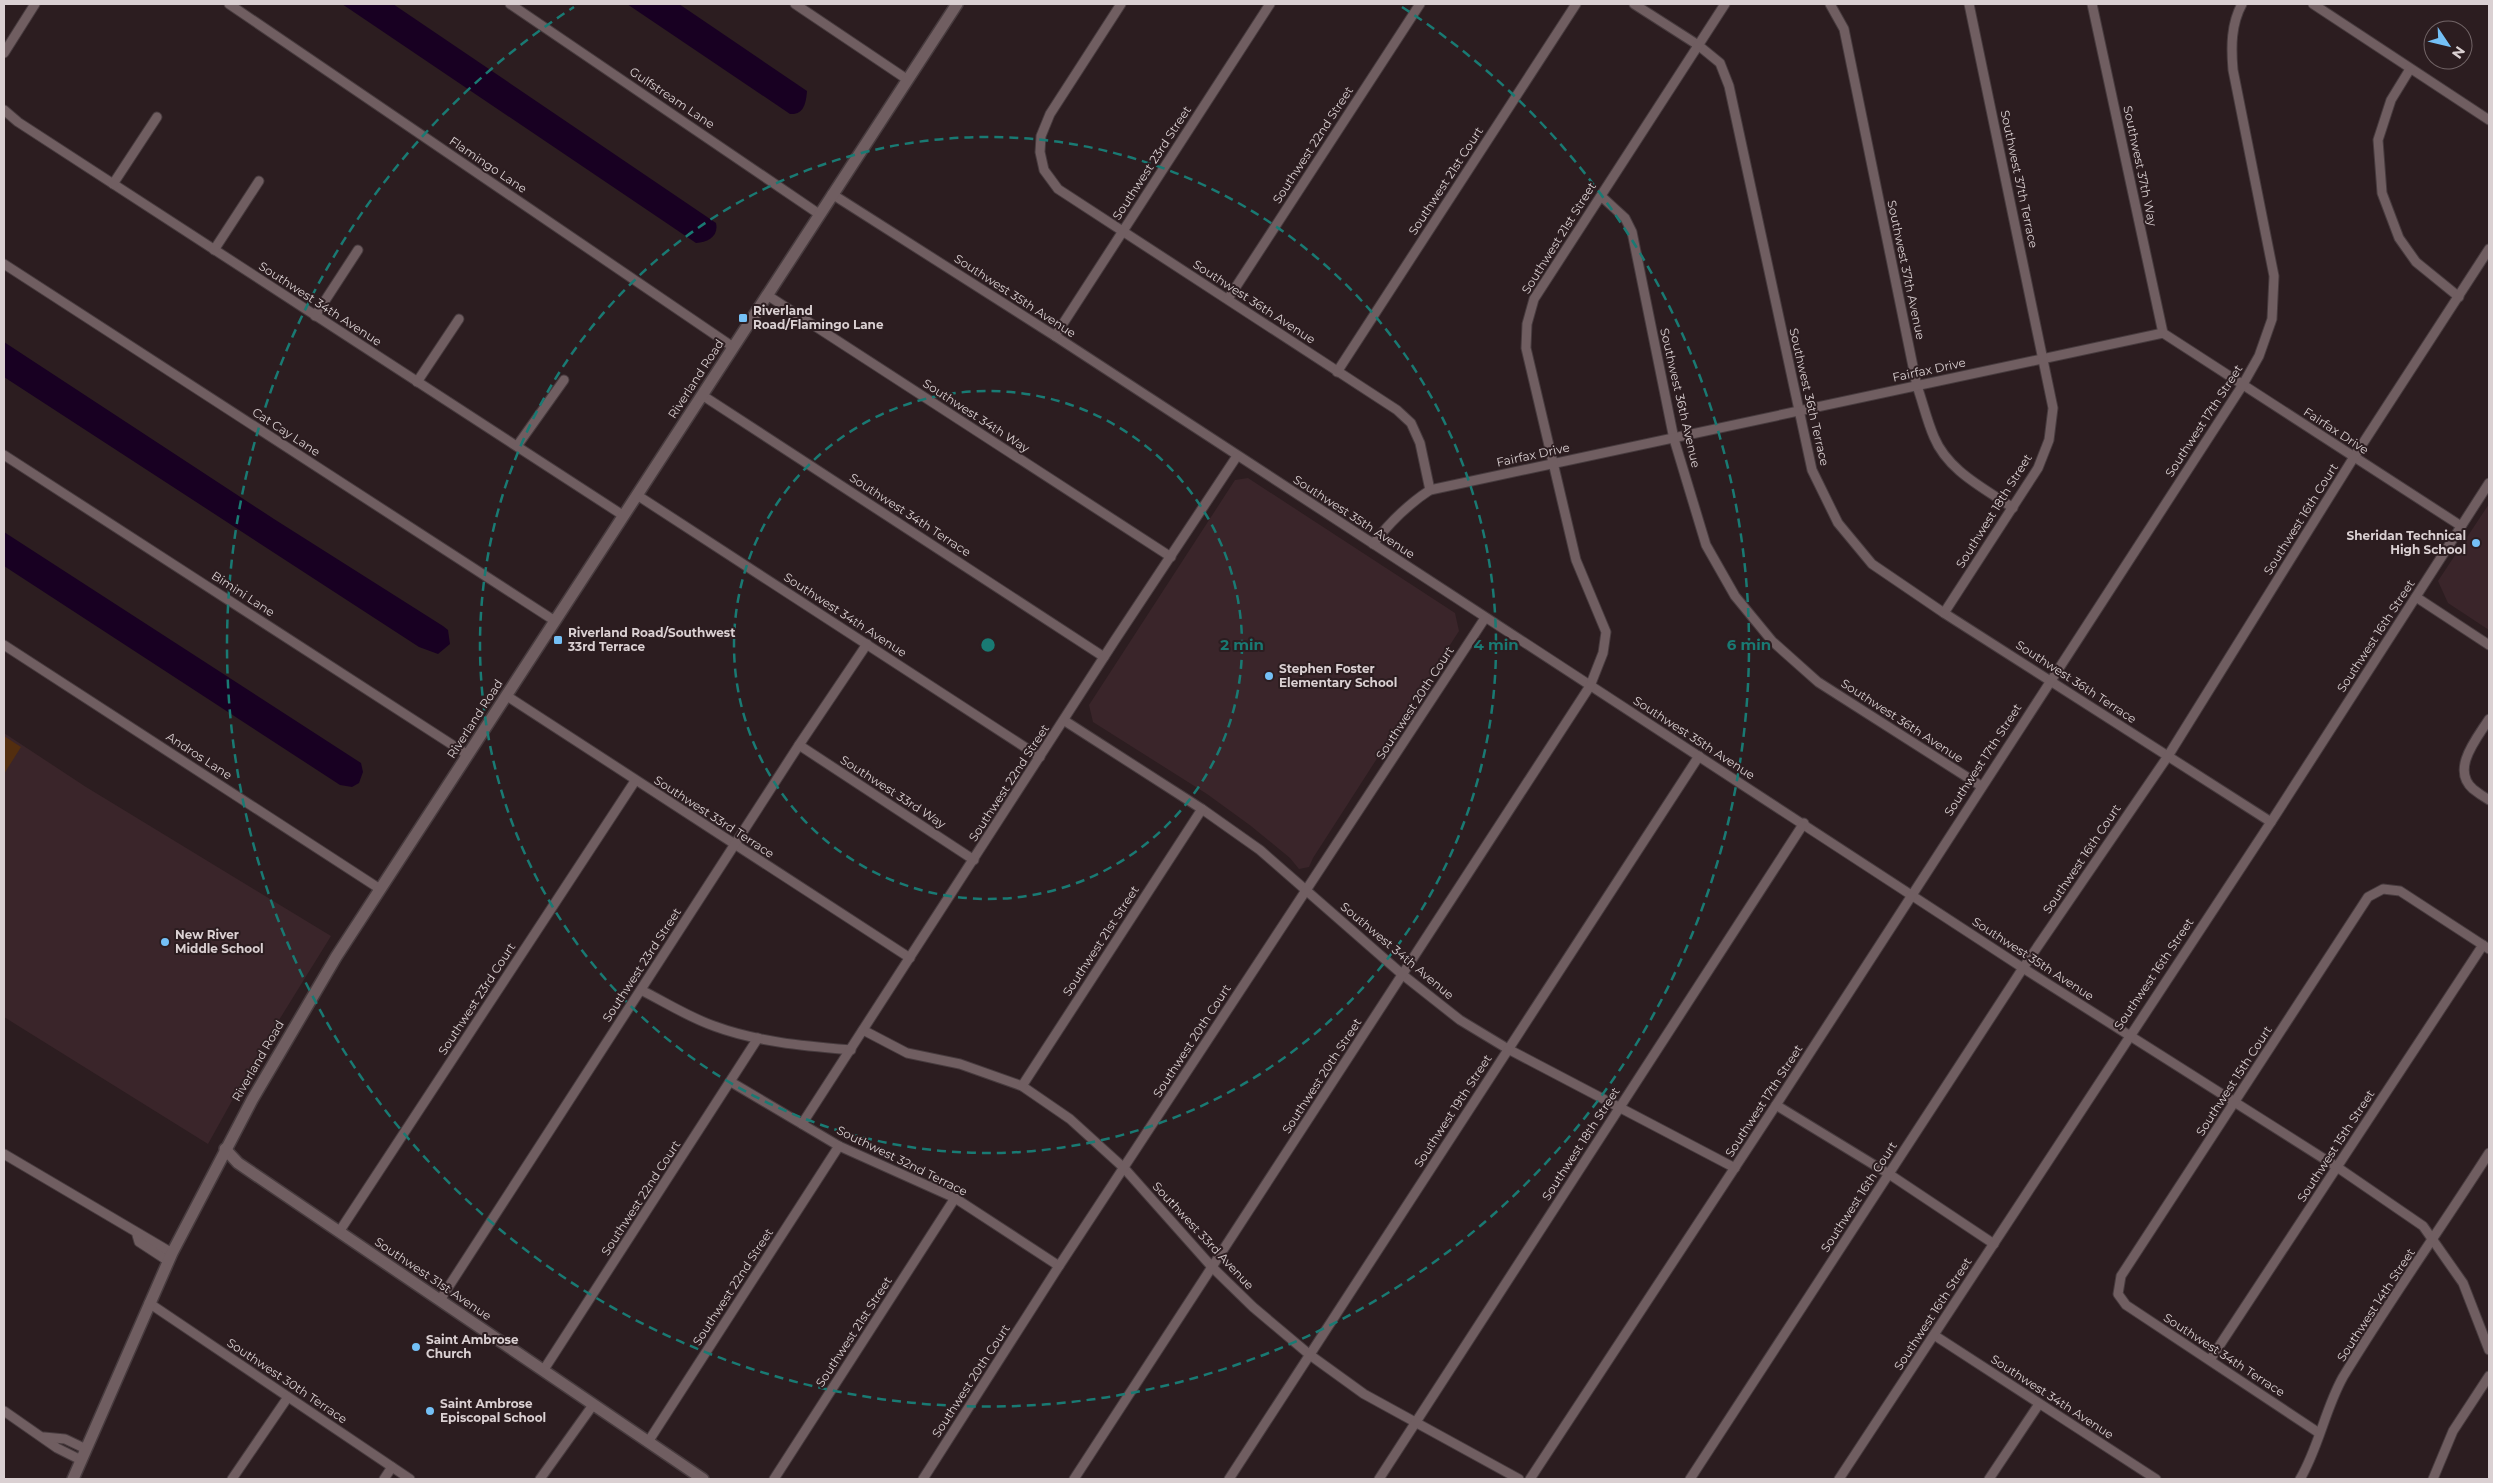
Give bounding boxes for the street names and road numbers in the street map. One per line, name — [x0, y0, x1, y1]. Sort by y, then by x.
street label: Gulfstream Lane — [627, 64, 718, 132]
street label: Southwest 22nd Street — [1269, 83, 1356, 206]
street label: Southwest 23rd Street — [1109, 103, 1194, 223]
street label: Southwest 37th Way — [2120, 104, 2161, 228]
street label: Southwest 37th Terrace — [1998, 109, 2041, 249]
street label: Southwest 21st Court — [1405, 124, 1486, 238]
street label: Flamingo Lane — [447, 133, 530, 196]
street label: Southwest 21st Street — [1518, 179, 1599, 296]
street label: Southwest 37th Avenue — [1884, 199, 1929, 341]
street label: Southwest 35th Avenue — [952, 251, 1079, 341]
street label: Southwest 36th Avenue — [1190, 256, 1318, 347]
street label: Southwest 34th Avenue — [256, 258, 385, 349]
street label: Southwest 36th Terrace — [1786, 326, 1833, 467]
street label: Southwest 36th Avenue — [1657, 327, 1704, 469]
street label: Riverland Road — [664, 336, 727, 421]
street label: Fairfax Drive — [1891, 354, 1967, 385]
street label: Southwest 17th Street — [2162, 362, 2246, 480]
street label: Southwest 34th Way — [920, 375, 1033, 456]
street label: Cat Cay Lane — [250, 404, 323, 459]
street label: Fairfax Drive — [2301, 404, 2372, 457]
street label: Fairfax Drive — [1495, 439, 1571, 470]
street label: Southwest 18th Street — [1952, 451, 2035, 571]
street label: Southwest 16th Court — [2260, 460, 2341, 577]
street label: Southwest 34th Terrace — [847, 470, 974, 559]
street label: Southwest 35th Avenue — [1291, 472, 1418, 562]
street label: Bimini Lane — [209, 568, 278, 620]
street label: Southwest 34th Avenue — [781, 569, 910, 660]
street label: Southwest 16th Street — [2334, 576, 2418, 695]
street label: Southwest 36th Terrace — [2013, 637, 2139, 726]
street label: Southwest 20th Court — [1372, 643, 1457, 762]
street label: Southwest 36th Avenue — [1838, 675, 1966, 766]
street label: Riverland Road — [443, 676, 506, 761]
street label: Southwest 35th Avenue — [1631, 693, 1758, 783]
street label: Southwest 17th Street — [1941, 701, 2025, 819]
street label: Southwest 22nd Street — [965, 721, 1052, 844]
street label: Andros Lane — [164, 729, 235, 782]
street label: Southwest 33rd Way — [838, 752, 949, 832]
street label: Southwest 33rd Terrace — [651, 772, 777, 861]
street label: Southwest 16th Court — [2039, 801, 2124, 916]
street label: Southwest 21st Street — [1059, 883, 1142, 999]
street label: Southwest 34th Avenue — [1338, 899, 1457, 1002]
street label: Southwest 23rd Street — [599, 905, 684, 1025]
street label: Southwest 35th Avenue — [1970, 914, 2097, 1004]
street label: Southwest 16th Street — [2111, 915, 2197, 1032]
street label: Southwest 23rd Court — [435, 940, 518, 1058]
street label: Southwest 20th Court — [1149, 981, 1234, 1100]
street label: Southwest 20th Street — [1279, 1015, 1365, 1136]
street label: Riverland Road — [228, 1017, 287, 1104]
street label: Southwest 15th Court — [2192, 1023, 2275, 1139]
street label: Southwest 17th Street — [1722, 1042, 1806, 1160]
street label: Southwest 19th Street — [1410, 1051, 1495, 1170]
street label: Southwest 18th Street — [1538, 1084, 1623, 1203]
street label: Southwest 15th Street — [2294, 1087, 2378, 1205]
street label: Southwest 32nd Terrace — [834, 1122, 970, 1199]
street label: Southwest 22nd Court — [598, 1137, 683, 1258]
street label: Southwest 16th Court — [1817, 1139, 1900, 1255]
street label: Southwest 33rd Avenue — [1149, 1179, 1257, 1293]
street label: Southwest 22nd Street — [689, 1225, 776, 1348]
street label: Southwest 31st Avenue — [372, 1234, 495, 1323]
street label: Southwest 14th Street — [2333, 1245, 2418, 1364]
street label: Southwest 16th Street — [1891, 1254, 1975, 1373]
street label: Southwest 21st Street — [812, 1274, 895, 1390]
street label: Southwest 34th Terrace — [2161, 1310, 2288, 1399]
street label: Southwest 20th Court — [928, 1321, 1013, 1440]
street label: Southwest 30th Terrace — [224, 1335, 350, 1426]
street label: Southwest 34th Avenue — [1988, 1351, 2117, 1442]

